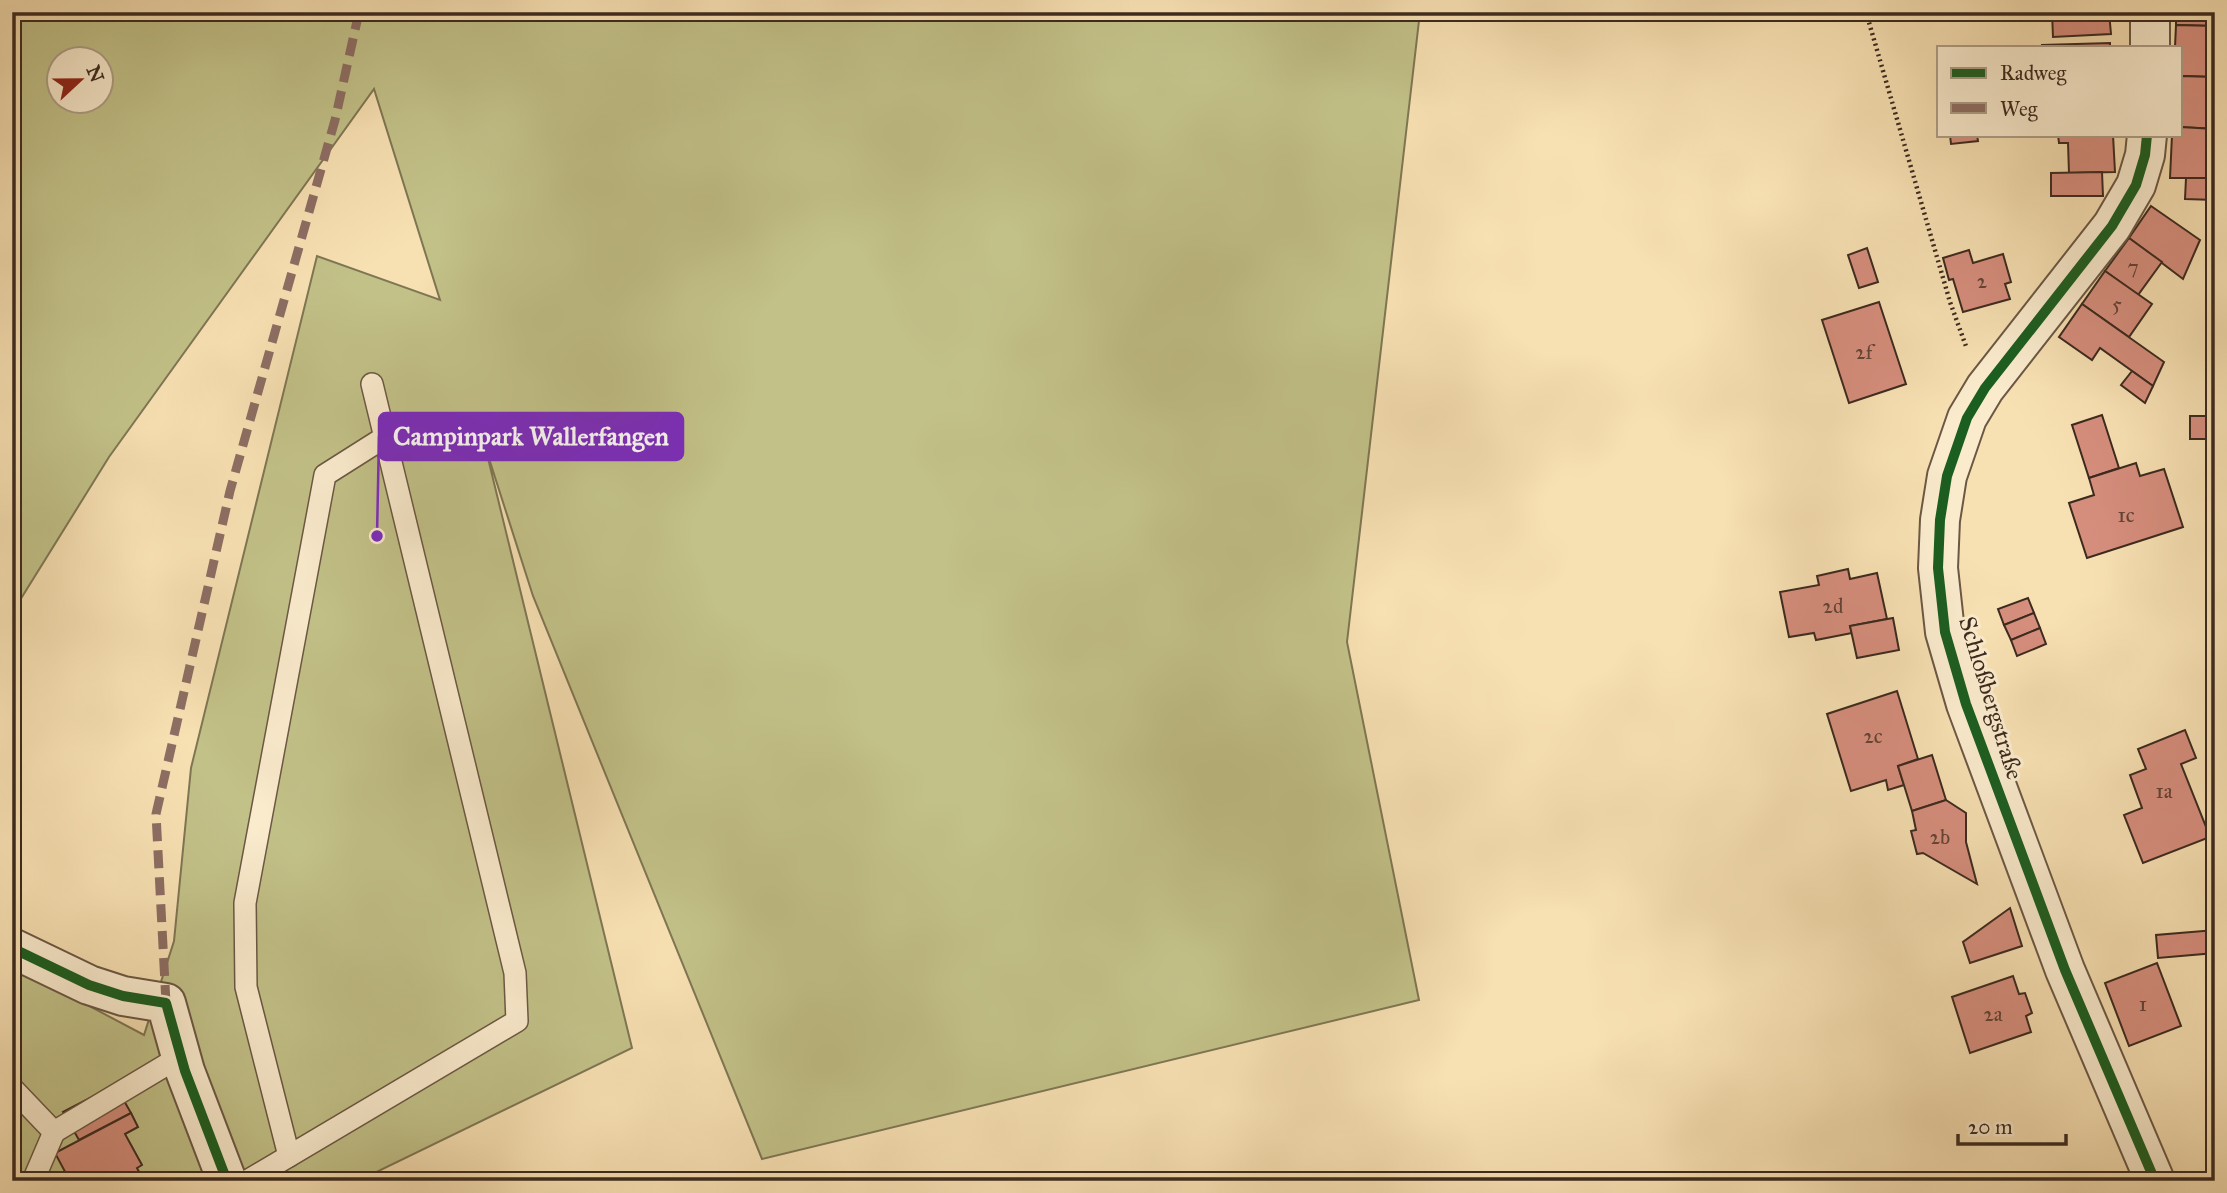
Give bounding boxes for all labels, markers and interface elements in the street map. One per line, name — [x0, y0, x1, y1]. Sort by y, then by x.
north arrow — [46, 46, 116, 116]
legend — [1937, 46, 2182, 136]
text: Radweg — [2000, 60, 2066, 86]
text: N — [82, 62, 109, 86]
text: Weg — [2000, 96, 2038, 122]
house number: 7 — [2127, 254, 2139, 280]
house number: 2 — [1977, 268, 1988, 294]
house number: 5 — [2112, 291, 2122, 317]
house number: 2f — [1855, 339, 1876, 365]
callout: Campinpark Wallerfangen — [379, 413, 683, 460]
text: Campinpark Wallerfangen — [393, 420, 669, 453]
house number: 1c — [2117, 502, 2135, 528]
house number: 2d — [1823, 593, 1844, 619]
street label: Schloßbergstraße — [1952, 613, 2030, 783]
house number: 2c — [1863, 723, 1883, 749]
house number: 1a — [2155, 778, 2173, 804]
house number: 2b — [1930, 824, 1950, 850]
house number: 1 — [2139, 991, 2147, 1017]
house number: 2a — [1983, 1001, 2003, 1027]
scale bar — [1958, 1102, 2066, 1146]
text: 20 m — [1968, 1114, 2013, 1140]

